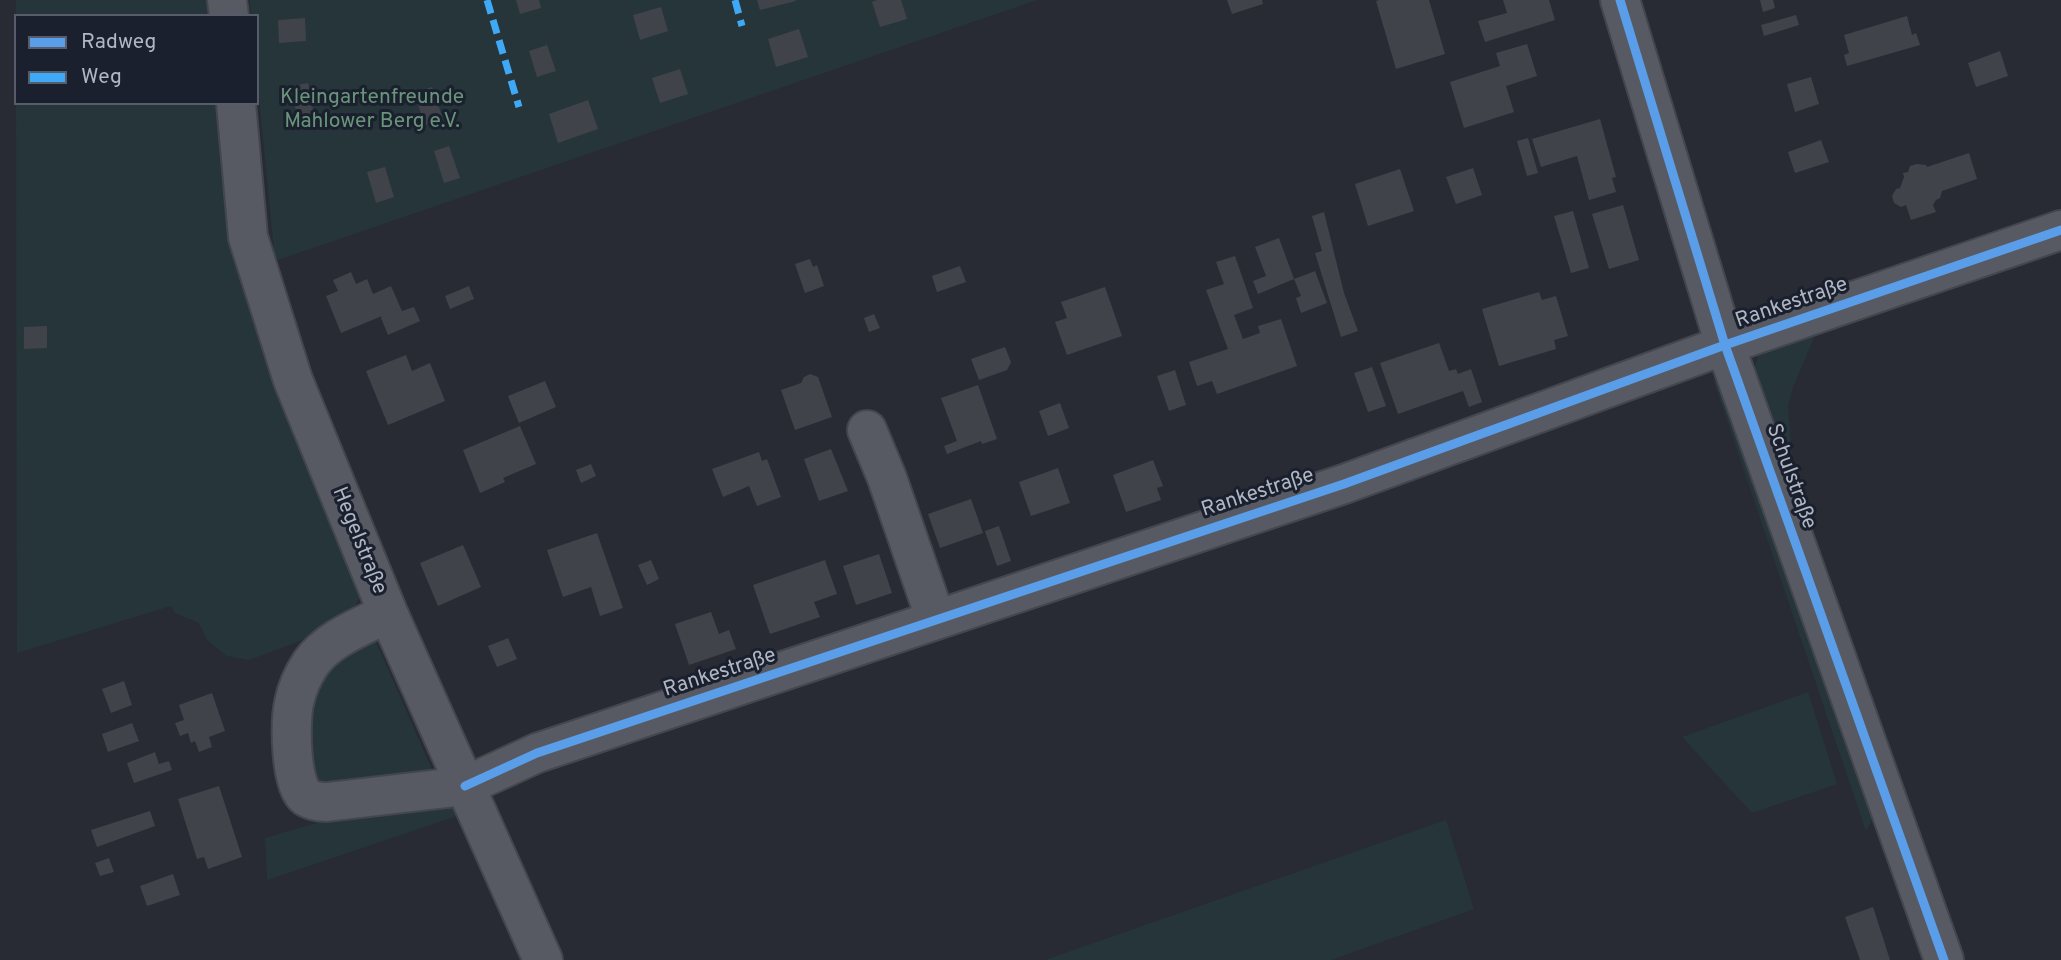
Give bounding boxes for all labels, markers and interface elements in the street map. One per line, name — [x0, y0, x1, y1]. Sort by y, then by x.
legend — [14, 14, 259, 105]
text: Radweg — [81, 29, 156, 56]
text: Weg — [81, 64, 122, 91]
park label: Kleingartenfreunde Mahlower Berg e.V. — [280, 86, 464, 136]
street label: Rankestraße — [1733, 273, 1851, 335]
street label: Schulstraße — [1759, 421, 1821, 533]
street label: Rankestraße — [1199, 464, 1317, 524]
street label: Hegelstraße — [325, 484, 391, 598]
street label: Rankestraße — [661, 644, 779, 704]

